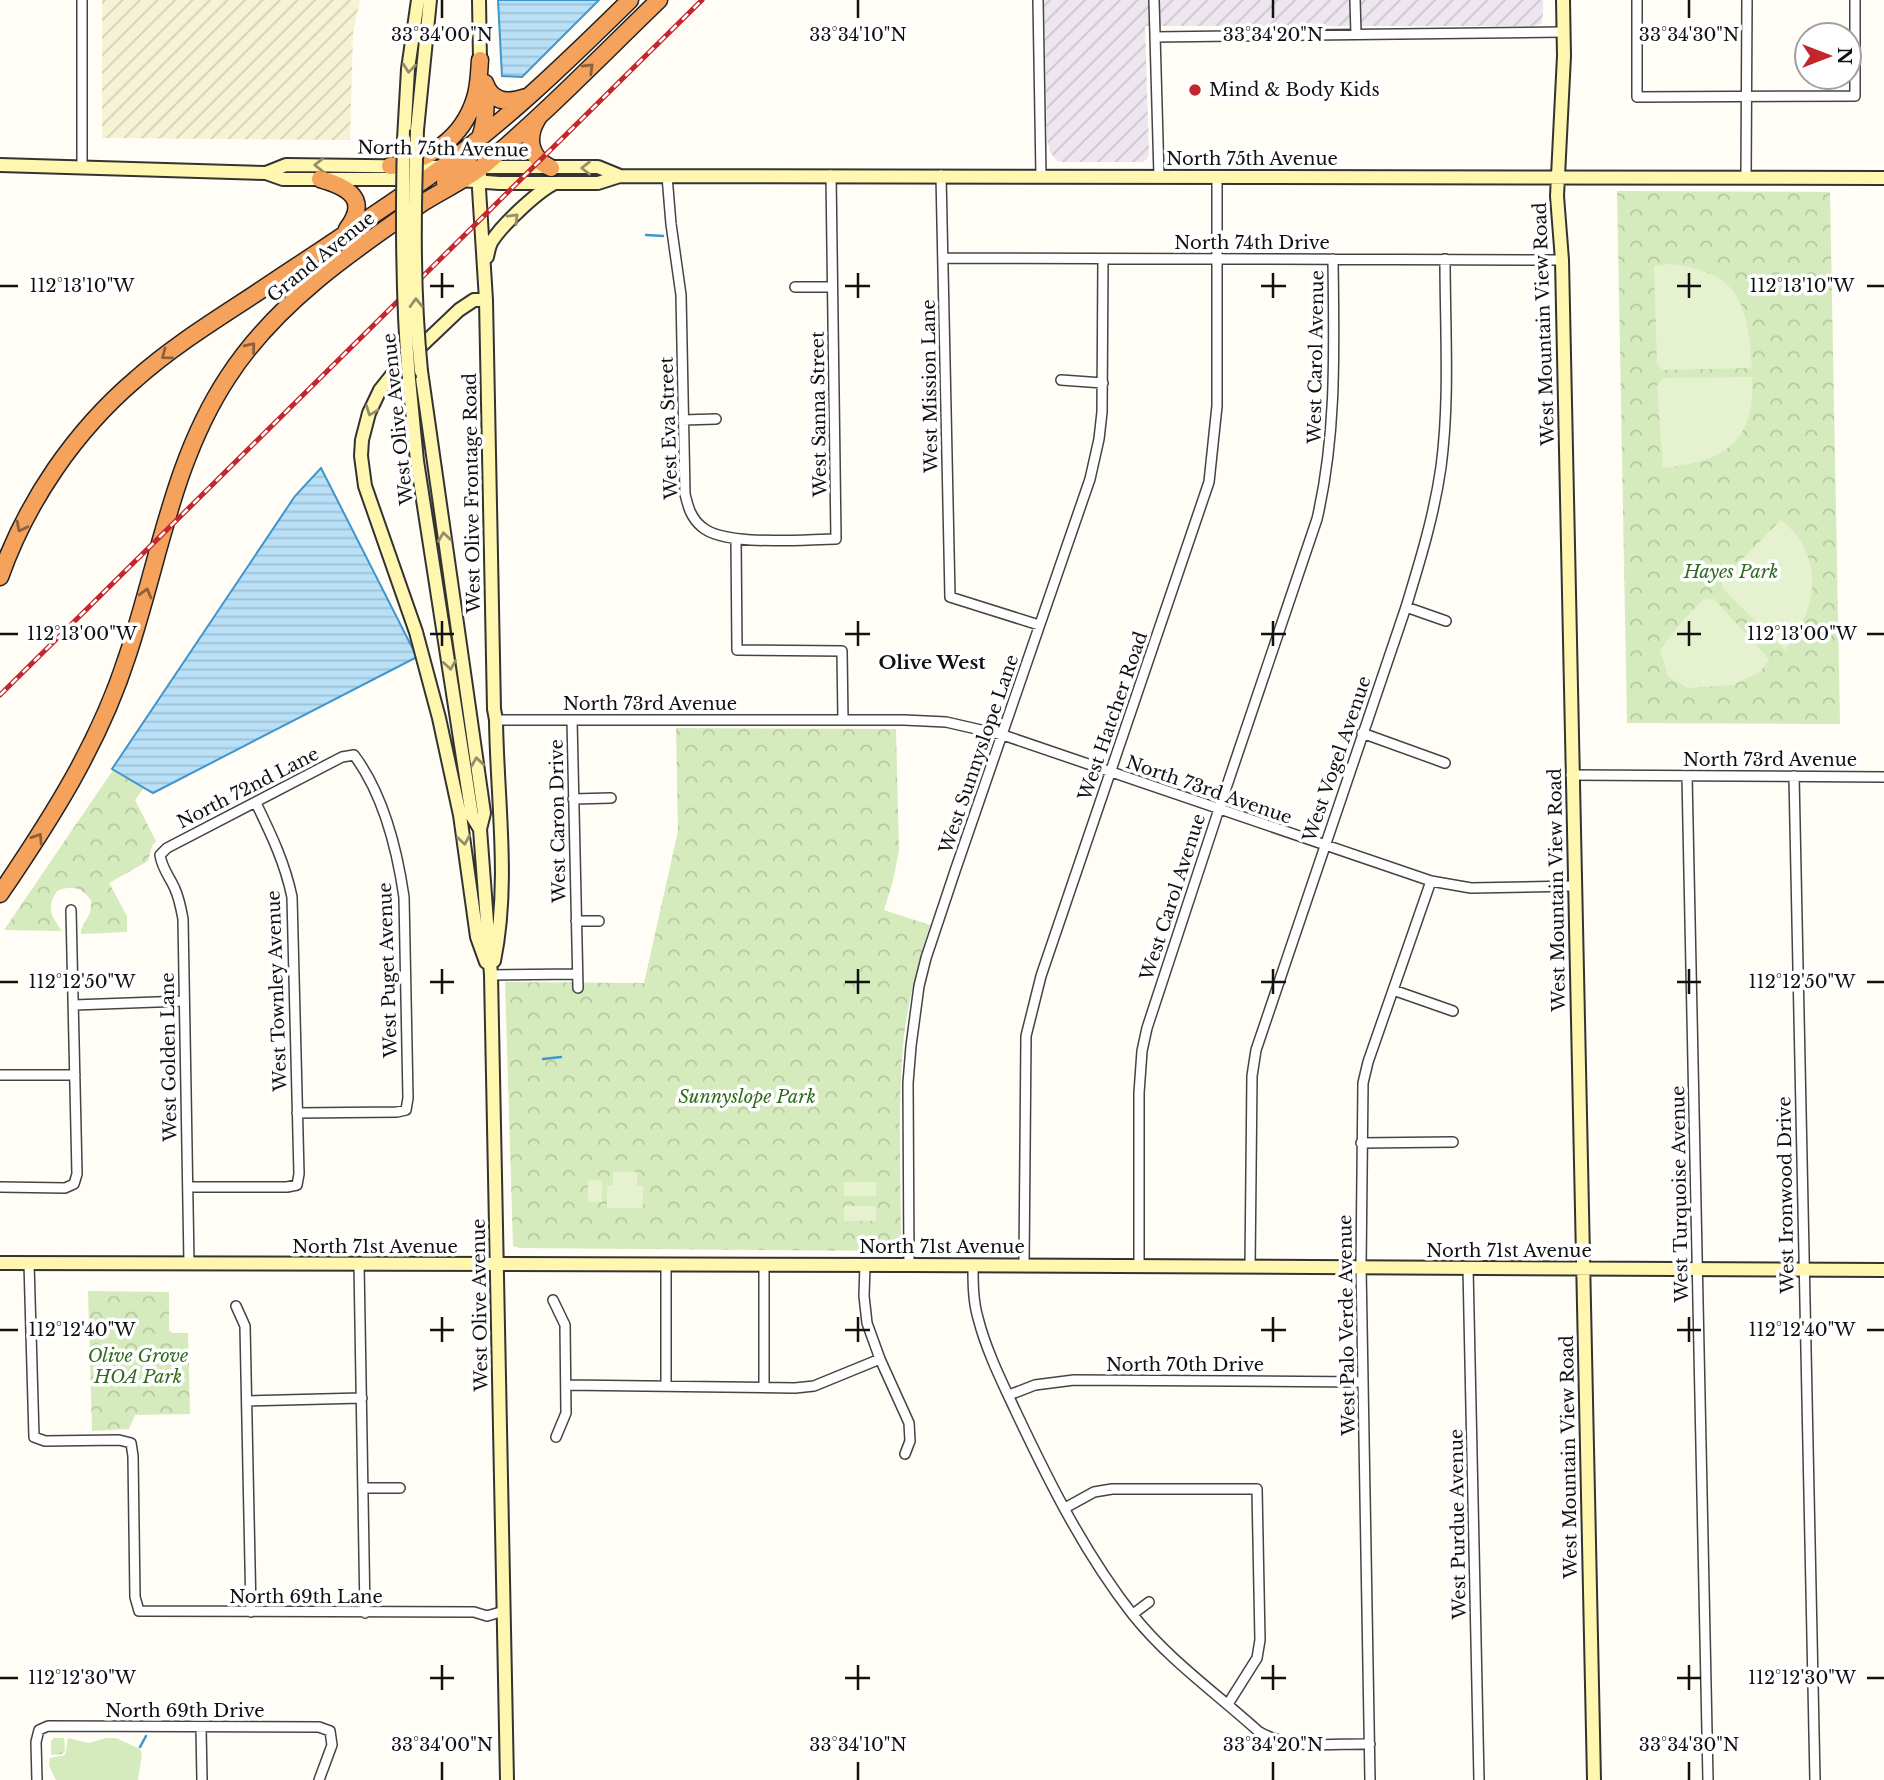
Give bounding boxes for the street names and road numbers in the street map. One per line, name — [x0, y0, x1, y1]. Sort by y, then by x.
street label: North 75th Avenue — [357, 137, 529, 161]
street label: North 75th Avenue — [1166, 148, 1338, 170]
street label: West Mountain View Road — [1529, 202, 1559, 447]
street label: Grand Avenue — [263, 207, 379, 307]
street label: North 74th Drive — [1174, 232, 1330, 254]
street label: West Carol Avenue — [1303, 270, 1329, 445]
street label: West Mission Lane — [917, 299, 943, 474]
street label: West Sanna Street — [807, 331, 831, 498]
street label: West Olive Avenue — [378, 332, 418, 507]
street label: West Eva Street — [656, 356, 683, 501]
street label: West Olive Frontage Road — [459, 373, 485, 614]
street label: West Hatcher Road — [1073, 629, 1152, 804]
street label: West Sunnyslope Lane — [934, 652, 1023, 857]
street label: West Vogel Avenue — [1298, 673, 1376, 846]
street label: North 73rd Avenue — [563, 693, 737, 715]
street label: West Caron Drive — [546, 739, 570, 904]
street label: North 72nd Lane — [174, 743, 322, 833]
street label: North 73rd Avenue — [1683, 749, 1857, 771]
street label: North 73rd Avenue — [1123, 751, 1295, 829]
street label: West Mountain View Road — [1544, 768, 1570, 1013]
street label: West Carol Avenue — [1135, 811, 1210, 984]
street label: West Puget Avenue — [374, 882, 402, 1059]
street label: West Townley Avenue — [262, 890, 292, 1093]
street label: West Golden Lane — [157, 972, 181, 1143]
street label: West Turquoise Avenue — [1667, 1085, 1693, 1304]
street label: West Ironwood Drive — [1773, 1096, 1799, 1295]
street label: West Palo Verde Avenue — [1334, 1214, 1360, 1437]
street label: West Olive Avenue — [467, 1218, 493, 1393]
street label: North 71st Avenue — [292, 1236, 458, 1258]
street label: North 71st Avenue — [859, 1236, 1025, 1258]
street label: North 71st Avenue — [1426, 1240, 1592, 1262]
street label: West Mountain View Road — [1556, 1335, 1582, 1580]
street label: North 70th Drive — [1106, 1354, 1264, 1376]
street label: West Purdue Avenue — [1445, 1429, 1471, 1620]
street label: North 69th Lane — [229, 1586, 383, 1608]
street label: North 69th Drive — [105, 1700, 265, 1722]

